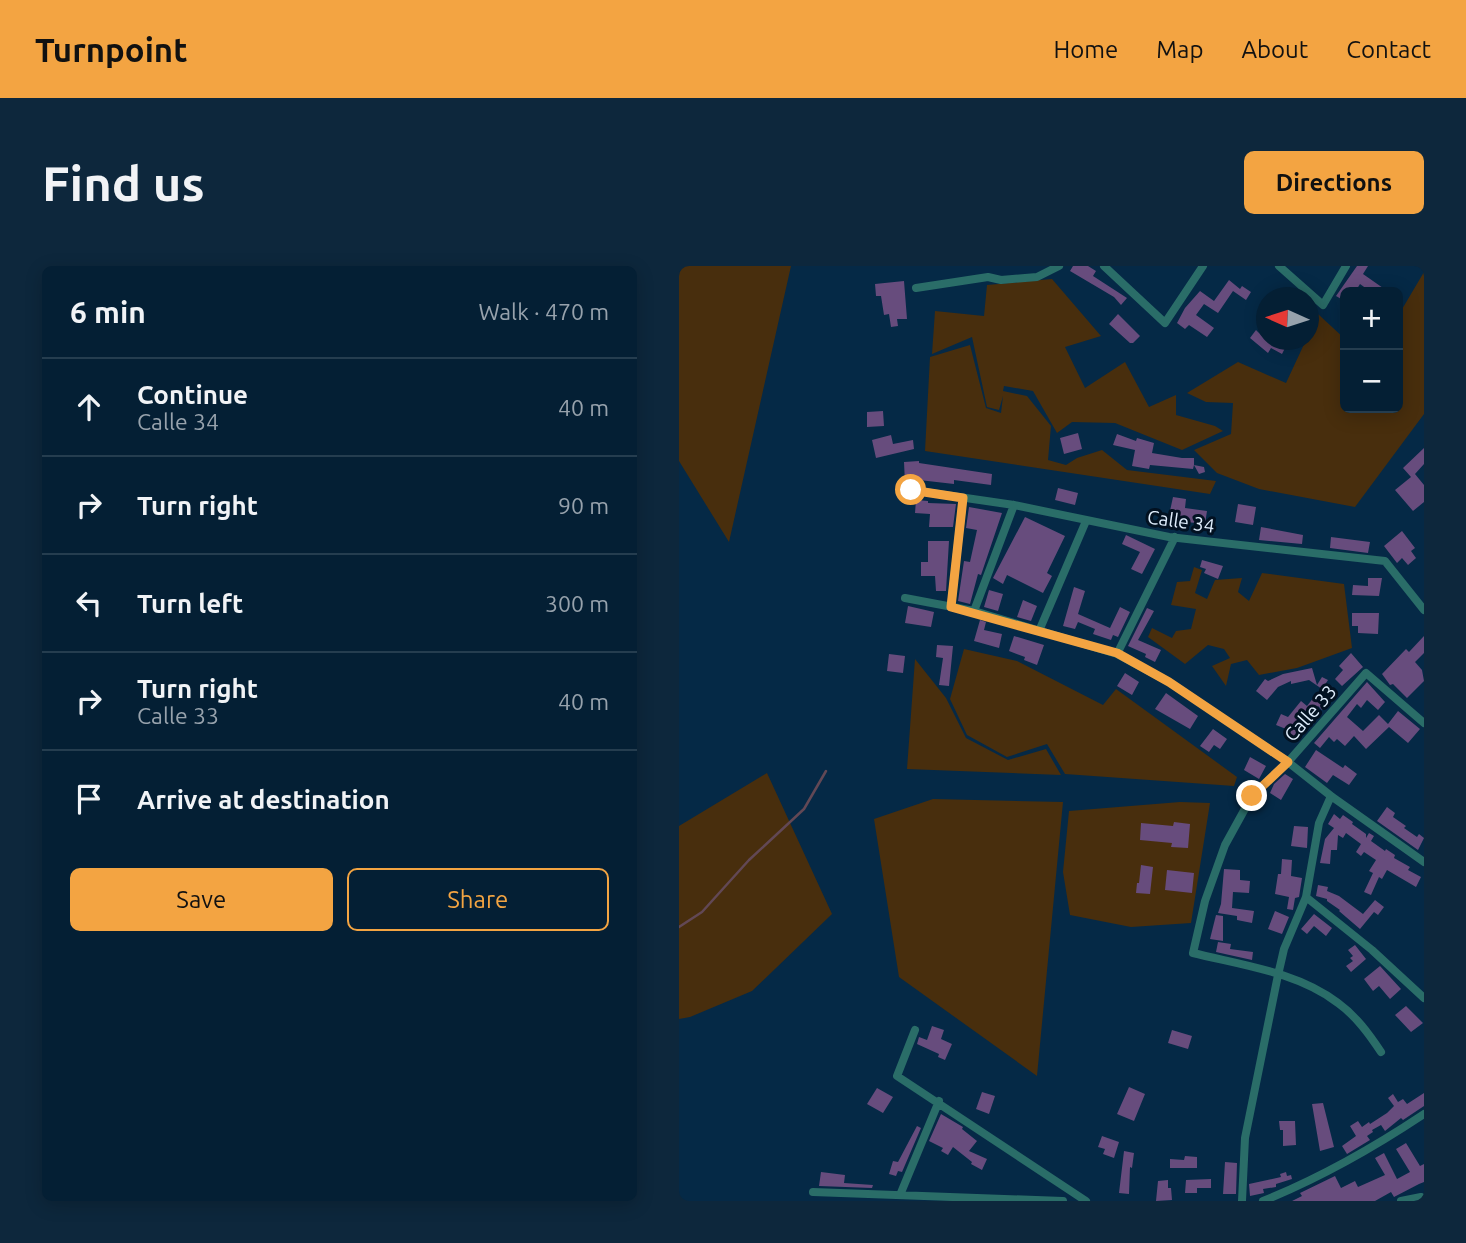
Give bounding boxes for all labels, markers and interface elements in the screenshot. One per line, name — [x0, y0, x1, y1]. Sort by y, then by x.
text: Turnpoint — [35, 31, 187, 68]
text: Home — [1053, 36, 1118, 63]
text: Map — [1156, 36, 1203, 63]
text: About — [1241, 36, 1308, 63]
text: Contact — [1346, 36, 1431, 63]
button: Directions — [1244, 151, 1424, 214]
text: Find us — [42, 155, 205, 210]
north arrow — [1256, 287, 1319, 350]
map controls — [1340, 287, 1403, 413]
button: + — [1340, 287, 1403, 350]
text: 6 min — [70, 295, 146, 329]
text: Walk · 470 m — [478, 299, 609, 324]
button: − — [1340, 350, 1403, 413]
text: Continue — [137, 380, 248, 409]
icon: ahead — [70, 388, 108, 426]
text: 40 m — [558, 395, 609, 420]
text: Calle 34 — [137, 409, 219, 434]
route start — [895, 474, 926, 505]
icon: right — [70, 486, 108, 524]
text: Turn right — [137, 491, 258, 520]
text: 90 m — [558, 493, 609, 518]
street label: Calle 34 — [1146, 505, 1216, 537]
icon: left — [70, 584, 108, 622]
text: Turn left — [137, 589, 243, 618]
text: 300 m — [545, 591, 609, 616]
text: Turn right — [137, 674, 258, 703]
street label: Calle 33 — [1279, 680, 1341, 746]
icon: right — [70, 682, 108, 720]
text: 40 m — [558, 689, 609, 714]
text: Calle 33 — [137, 703, 219, 728]
icon: arrive — [70, 780, 108, 818]
route end — [1236, 780, 1267, 811]
text: Arrive at destination — [137, 785, 390, 814]
button: Save — [70, 868, 333, 931]
button: Share — [347, 868, 609, 931]

